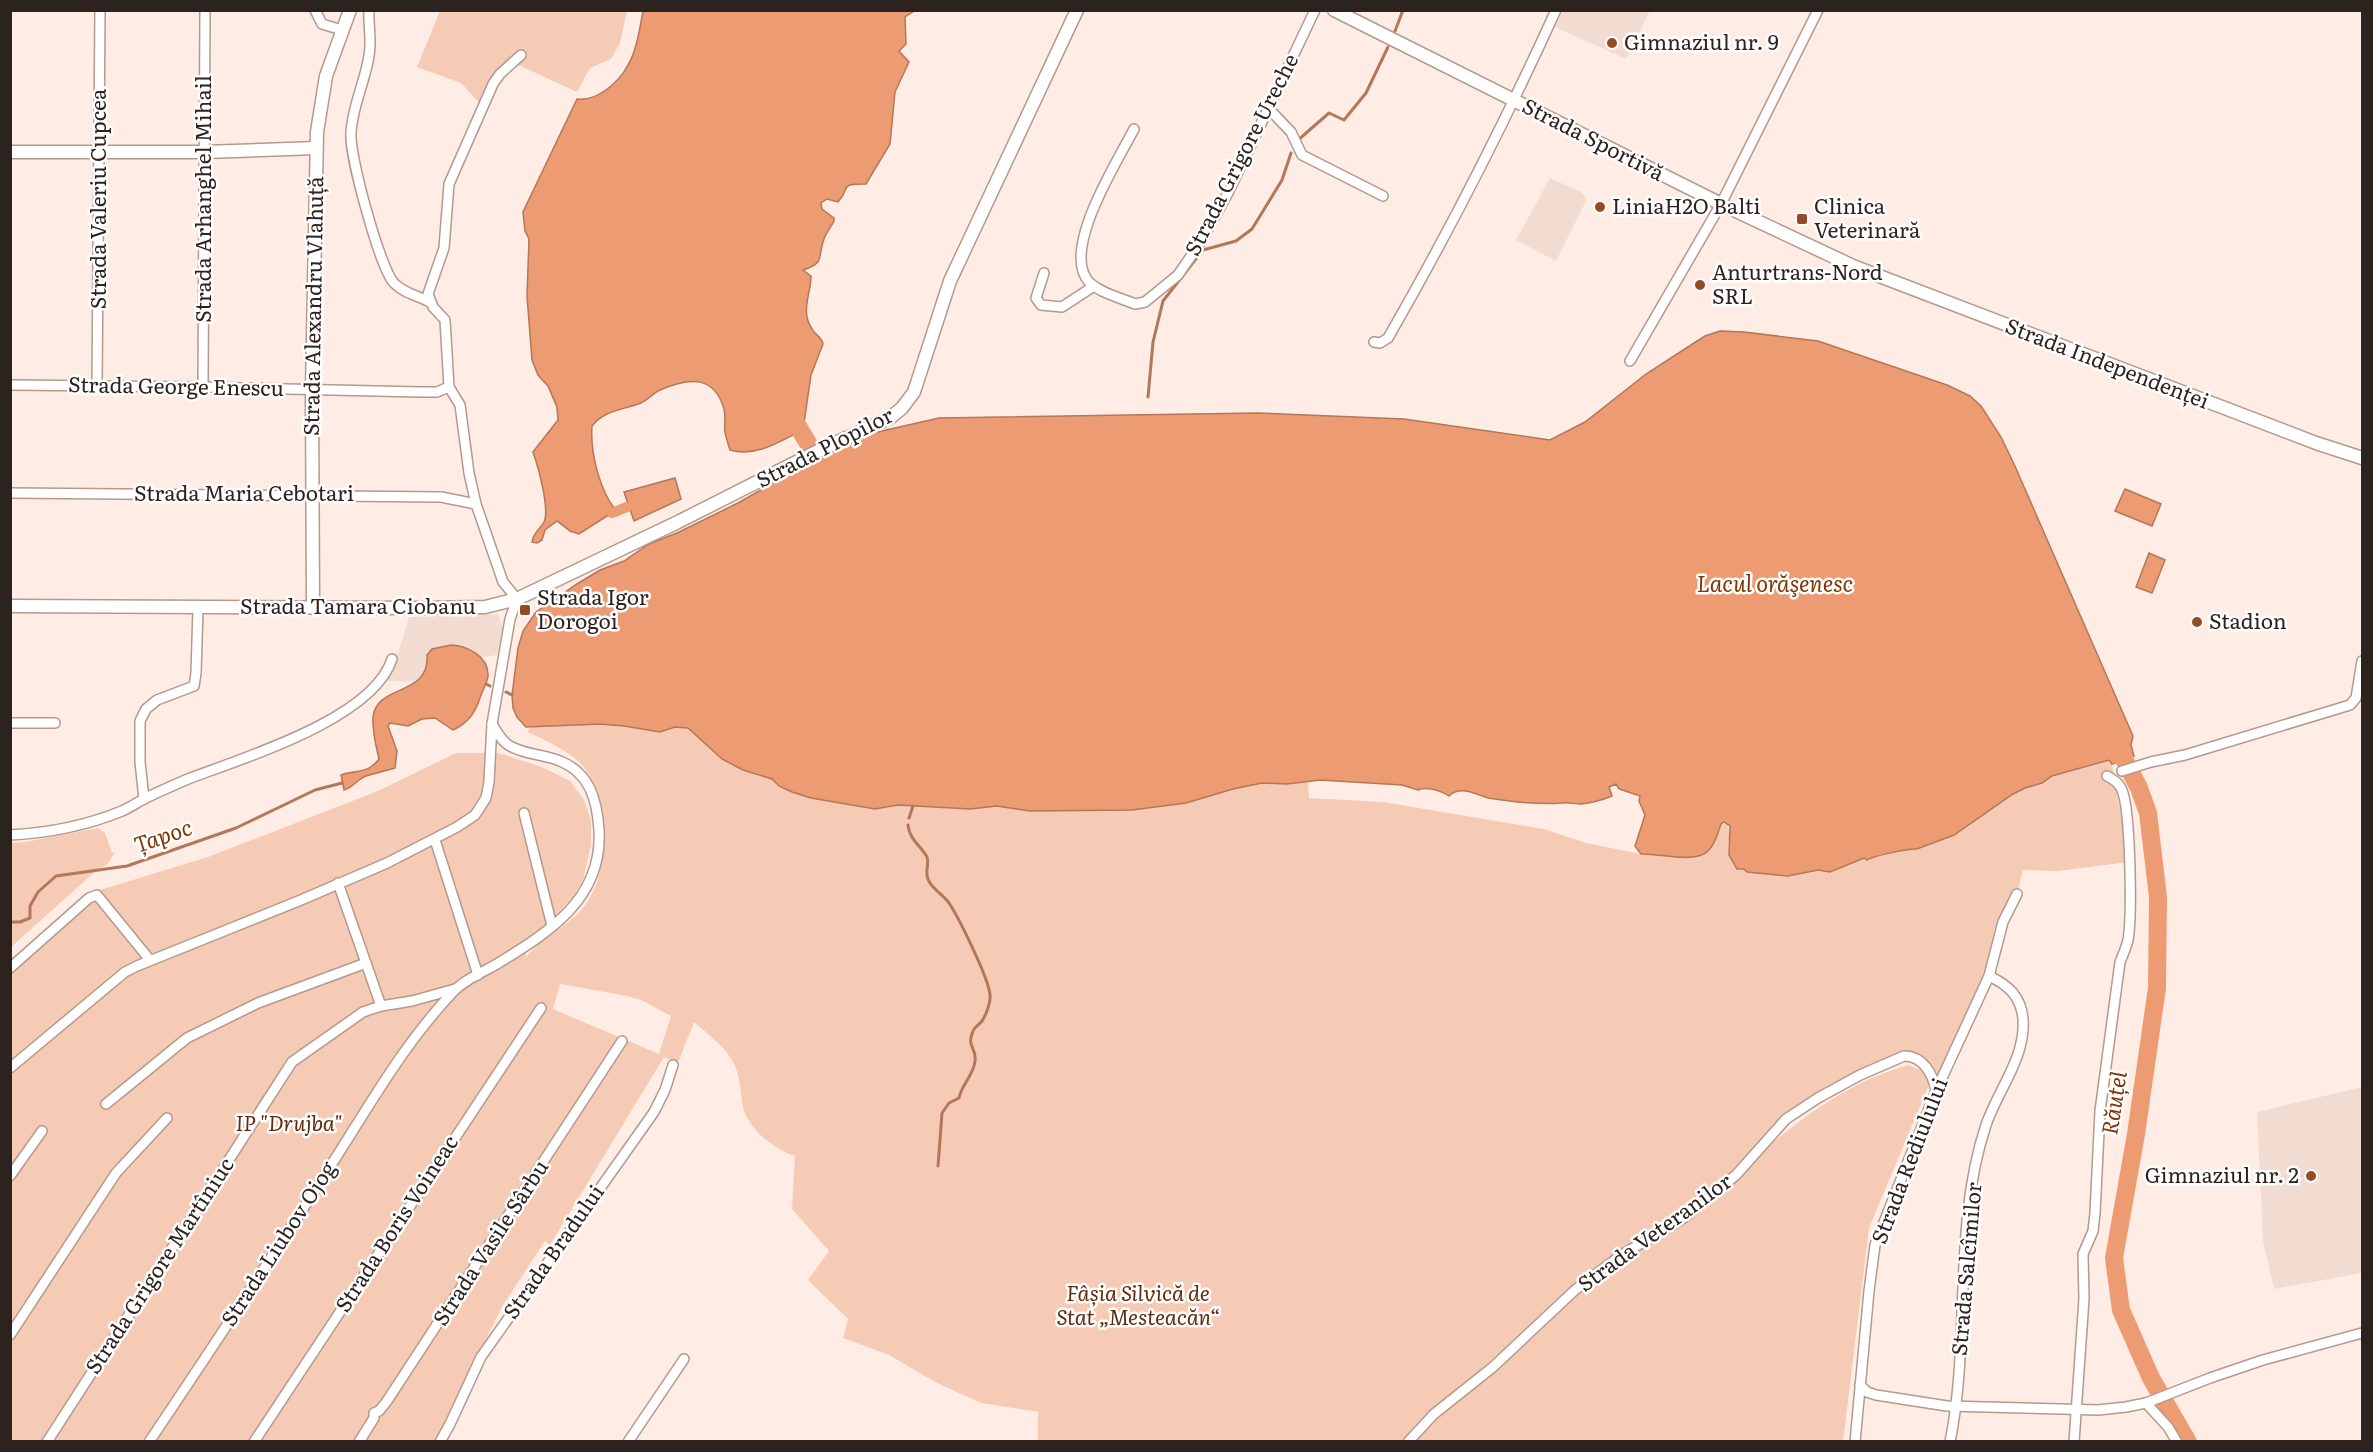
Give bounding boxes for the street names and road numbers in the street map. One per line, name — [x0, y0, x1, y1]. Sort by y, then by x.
street label: Strada Grigore Ureche — [1175, 47, 1304, 260]
street label: Strada Arhanghel Mihail — [186, 75, 217, 323]
street label: Strada Valeriu Cupcea — [81, 88, 112, 309]
street label: Strada Sportivă — [1518, 89, 1671, 187]
street label: Strada Аlexandru Vlahuță — [294, 175, 329, 436]
street label: Strada Independenței — [2002, 309, 2214, 415]
street label: Strada George Enescu — [68, 367, 284, 402]
street label: Strada Plopilor — [750, 398, 898, 494]
street label: Strada Maria Cebotari — [134, 476, 354, 507]
street label: Strada Tamara Ciobanu — [240, 589, 476, 620]
street label: Strada Rediulului — [1862, 1073, 1954, 1248]
street label: Strada Boris Voineac — [326, 1128, 464, 1317]
street label: Strada Grigore Martîniuc — [76, 1150, 240, 1379]
street label: Strada Vasile Sârbu — [424, 1153, 554, 1331]
street label: Strada Liubov Ojog — [212, 1154, 342, 1331]
street label: Strada Veteranilor — [1570, 1164, 1737, 1298]
street label: Strada Bradului — [494, 1177, 610, 1324]
street label: Strada Salcîmilor — [1941, 1181, 1988, 1357]

